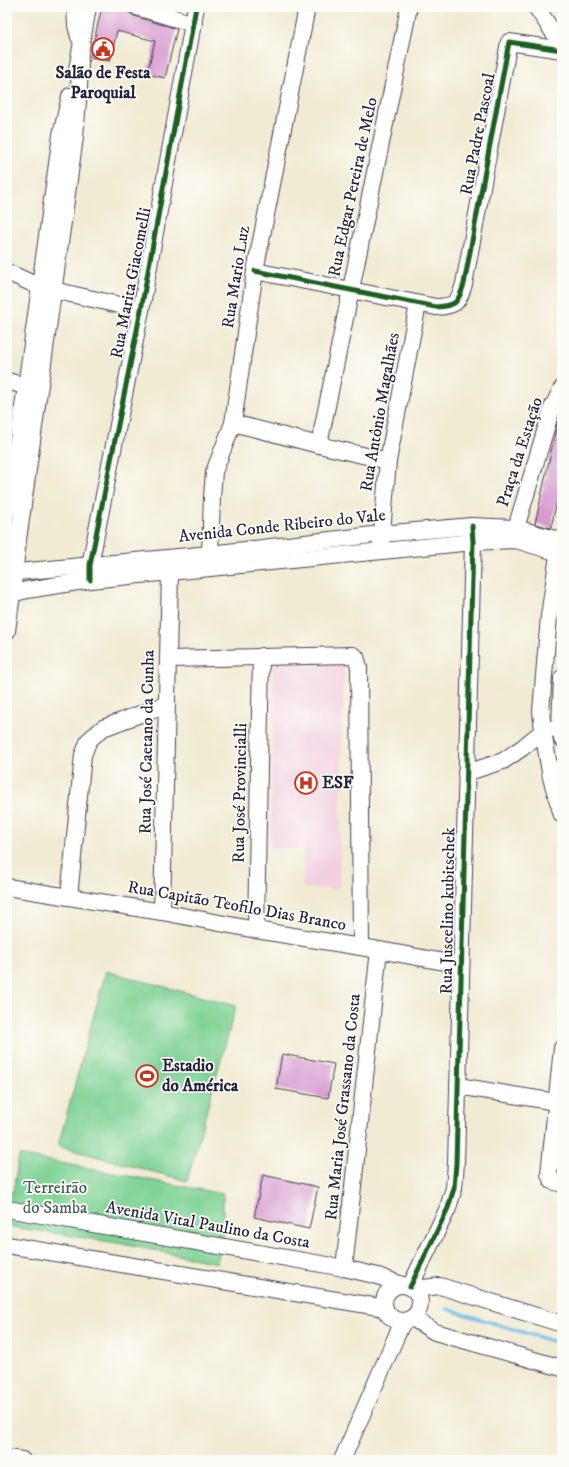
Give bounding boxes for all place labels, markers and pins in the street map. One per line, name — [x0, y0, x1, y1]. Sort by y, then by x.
public building icon: Salão de Festa Paroquial — [90, 36, 116, 62]
place label: Salão de Festa Paroquial — [56, 62, 151, 104]
hospital icon: ESF — [293, 770, 319, 796]
place label: ESF — [322, 772, 354, 794]
place label: Estadio do América — [162, 1055, 239, 1097]
sports icon: Estadio do América — [134, 1063, 160, 1089]

